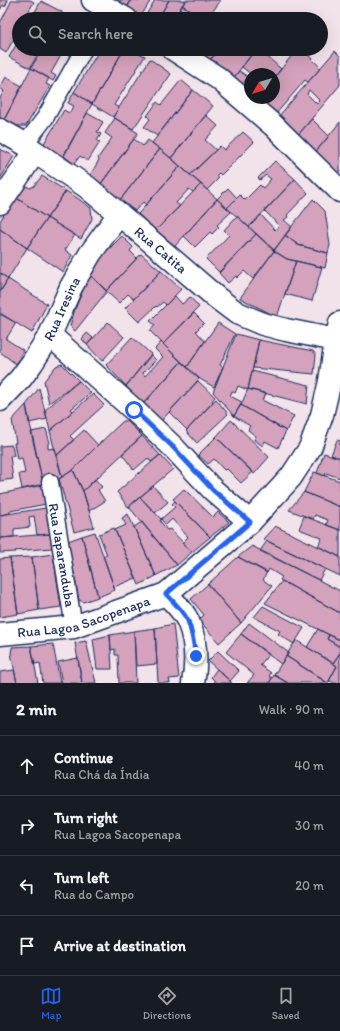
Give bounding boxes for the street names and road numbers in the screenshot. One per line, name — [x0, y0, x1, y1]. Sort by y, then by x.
street label: Rua Catita — [131, 223, 190, 277]
street label: Rua Iresina — [40, 274, 84, 344]
street label: Rua Japaranduba — [45, 502, 79, 609]
street label: Rua Lagoa Sacopenapa — [17, 592, 153, 641]

